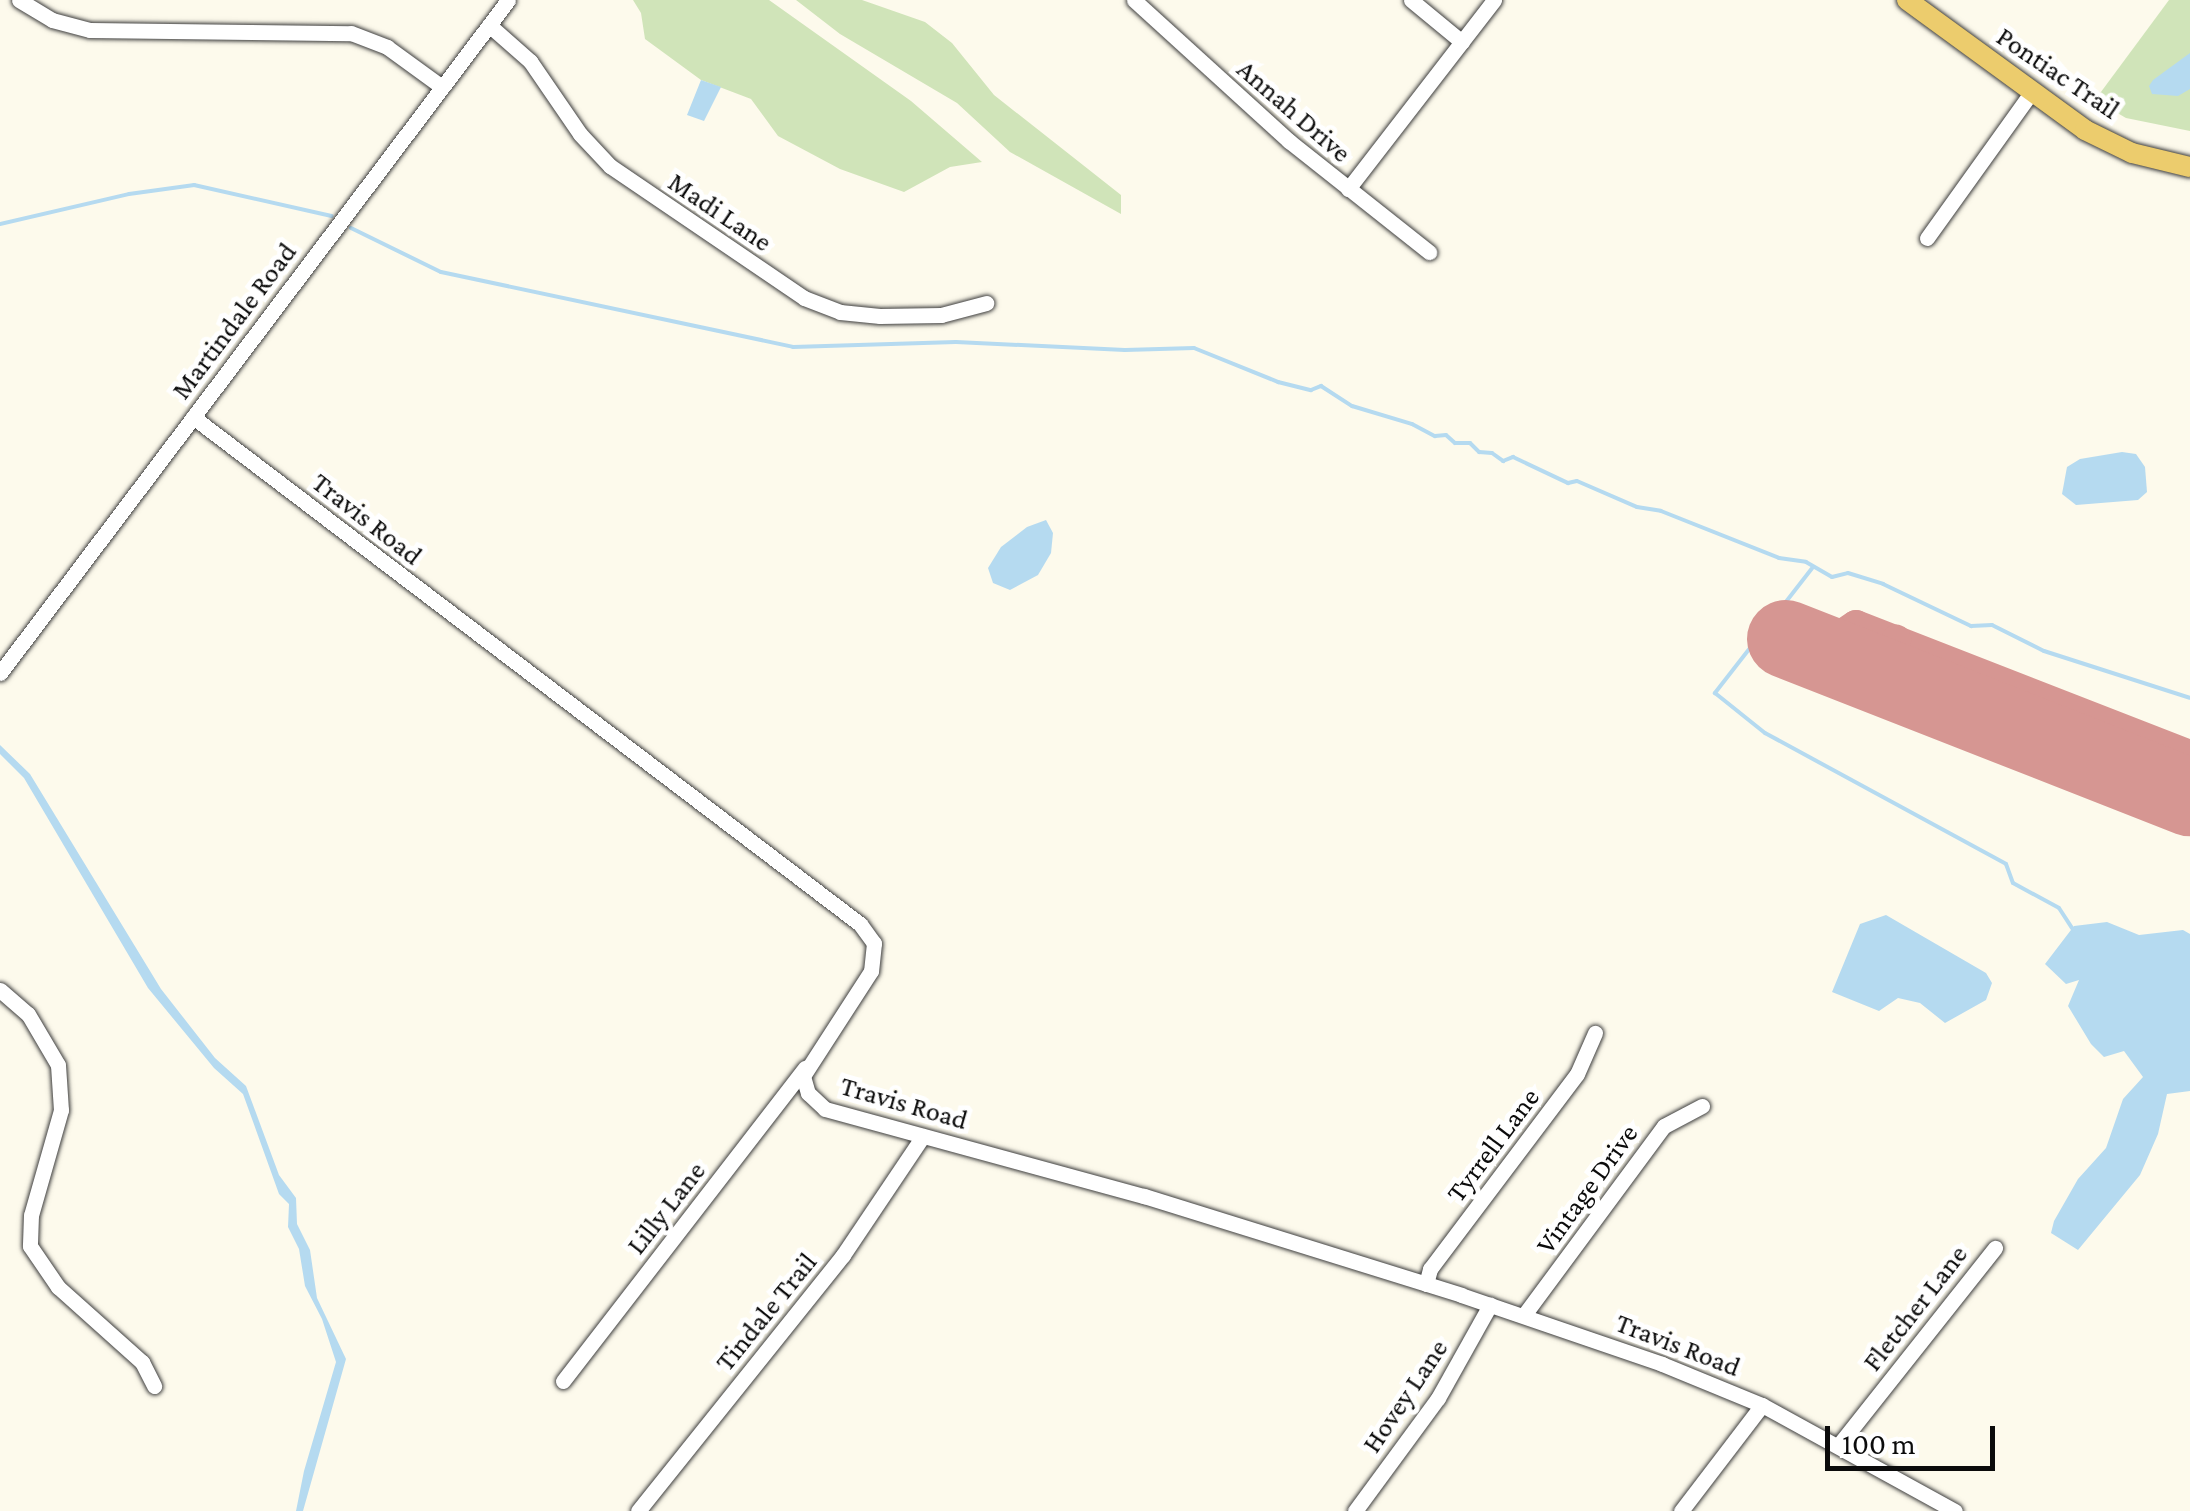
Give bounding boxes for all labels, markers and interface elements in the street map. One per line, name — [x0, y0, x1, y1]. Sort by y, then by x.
street label: Pontiac Trail — [1990, 20, 2126, 126]
street label: Annah Drive — [1230, 52, 1358, 170]
street label: Madi Lane — [662, 165, 778, 259]
street label: Martindale Road — [164, 236, 304, 406]
street label: Travis Road — [305, 466, 429, 572]
street label: Travis Road — [837, 1069, 971, 1137]
street label: Tyrrell Lane — [1439, 1081, 1547, 1209]
street label: Vintage Drive — [1529, 1118, 1645, 1260]
street label: Lilly Lane — [619, 1155, 713, 1261]
street label: Fletcher Lane — [1855, 1238, 1975, 1378]
street label: Tindale Trail — [708, 1246, 824, 1378]
street label: Travis Road — [1611, 1306, 1745, 1384]
street label: Hovey Lane — [1355, 1333, 1455, 1459]
scale bar — [1830, 1406, 2000, 1468]
text: 100 m — [1842, 1427, 1916, 1460]

